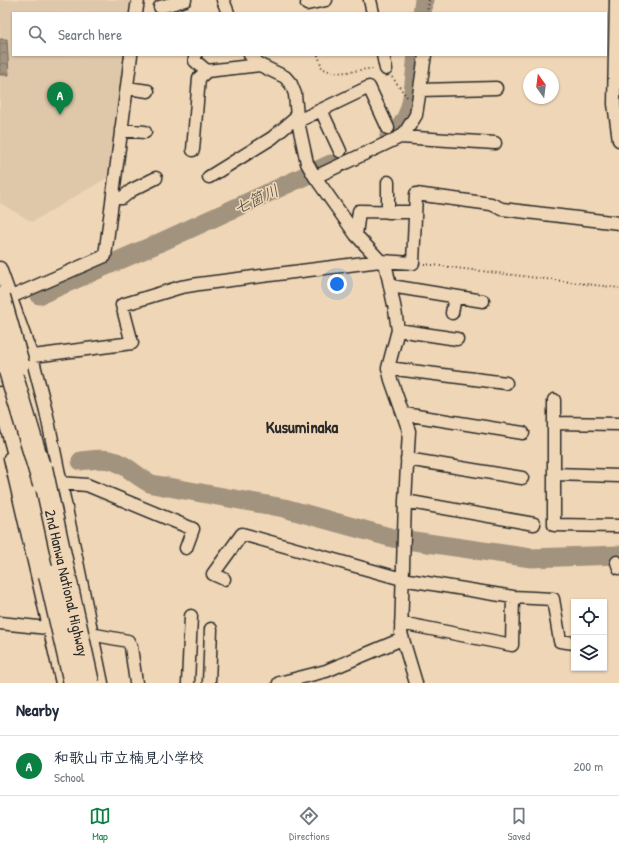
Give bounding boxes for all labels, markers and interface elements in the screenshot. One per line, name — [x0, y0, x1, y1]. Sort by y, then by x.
search box — [12, 12, 607, 56]
icon: search — [26, 23, 48, 45]
text: Search here — [58, 24, 122, 45]
north arrow — [523, 68, 559, 104]
pin: A — [47, 82, 73, 115]
water label: 七箇川 — [230, 179, 282, 219]
your location — [327, 274, 347, 294]
district label: Kusuminaka — [266, 415, 339, 438]
street label: 2nd Hanwa National Highway — [40, 508, 94, 658]
map controls — [571, 599, 607, 671]
button: locate — [571, 599, 607, 635]
button: layers — [571, 635, 607, 671]
text: Nearby — [16, 698, 59, 721]
text: 和歌山市立楠見小学校 — [54, 747, 204, 768]
text: A — [26, 757, 32, 775]
text: 200 m — [573, 757, 603, 775]
text: School — [54, 768, 84, 786]
tab: Map — [89, 805, 111, 843]
tab: Directions — [289, 805, 330, 843]
tab: Saved — [508, 805, 530, 843]

